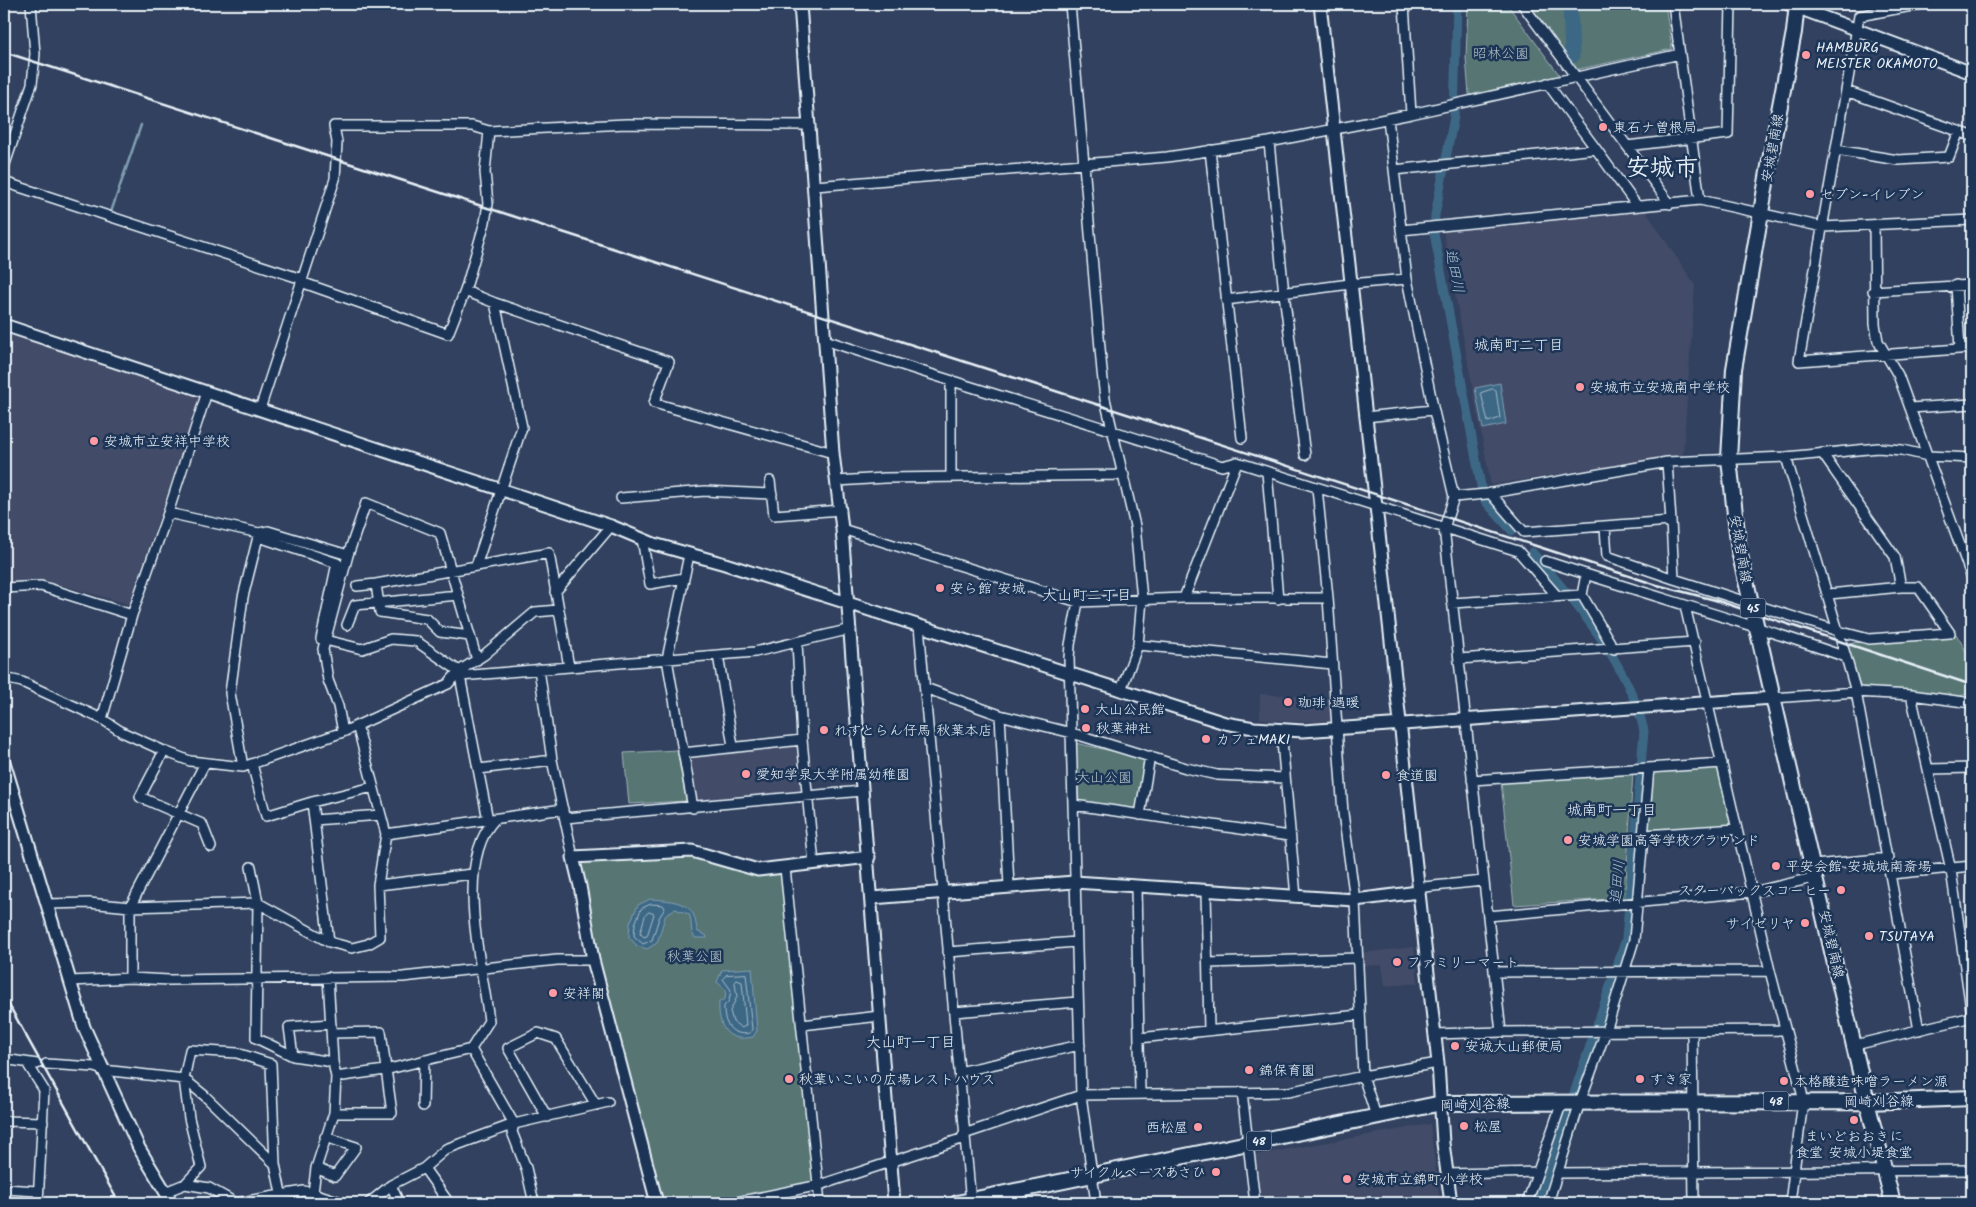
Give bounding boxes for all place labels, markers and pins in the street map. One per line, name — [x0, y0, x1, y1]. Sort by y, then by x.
place label: HAMBURG MEISTER OKAMOTO — [1816, 37, 1938, 75]
marker: HAMBURG MEISTER OKAMOTO — [1800, 49, 1812, 61]
place label: 東石ナ曽根局 — [1613, 117, 1697, 139]
marker: 東石ナ曽根局 — [1597, 121, 1609, 133]
place label: セブン-イレブン — [1820, 184, 1924, 206]
marker: セブン-イレブン — [1804, 188, 1816, 200]
place label: 安城市立安城南中学校 — [1590, 377, 1730, 399]
marker: 安城市立安城南中学校 — [1574, 381, 1586, 393]
place label: 安城市立安祥中学校 — [104, 431, 230, 453]
marker: 安城市立安祥中学校 — [88, 435, 100, 447]
place label: 安ら館 安城 — [950, 578, 1026, 600]
marker: 安ら館 安城 — [934, 582, 946, 594]
place label: 珈琲 遇暖 — [1298, 692, 1360, 714]
marker: 珈琲 遇暖 — [1282, 696, 1294, 708]
place label: 大山公民館 — [1095, 699, 1165, 721]
marker: 大山公民館 — [1079, 703, 1091, 715]
place label: 秋葉神社 — [1096, 718, 1152, 740]
place label: れすとらん仔馬 秋葉本店 — [834, 720, 993, 742]
marker: 秋葉神社 — [1080, 722, 1092, 734]
marker: れすとらん仔馬 秋葉本店 — [818, 724, 830, 736]
place label: カフェMAKI — [1216, 729, 1290, 751]
marker: カフェMAKI — [1200, 733, 1212, 745]
place label: 愛知学泉大学附属幼稚園 — [756, 764, 910, 786]
place label: 食道園 — [1396, 765, 1438, 787]
marker: 愛知学泉大学附属幼稚園 — [740, 768, 752, 780]
marker: 食道園 — [1380, 769, 1392, 781]
place label: 安城学園高等学校グラウンド — [1578, 830, 1760, 852]
marker: 安城学園高等学校グラウンド — [1562, 834, 1574, 846]
place label: 平安会館 安城城南斎場 — [1786, 856, 1932, 878]
marker: 平安会館 安城城南斎場 — [1770, 860, 1782, 872]
place label: スターバックスコーヒー — [1678, 880, 1831, 902]
marker: スターバックスコーヒー — [1835, 884, 1847, 896]
place label: サイゼリヤ — [1726, 913, 1795, 935]
marker: サイゼリヤ — [1799, 917, 1811, 929]
place label: TSUTAYA — [1879, 926, 1935, 948]
marker: TSUTAYA — [1863, 930, 1875, 942]
place label: ファミリーマート — [1407, 952, 1519, 974]
marker: ファミリーマート — [1391, 956, 1403, 968]
place label: 安祥閣 — [563, 983, 605, 1005]
marker: 安祥閣 — [547, 987, 559, 999]
place label: 安城大山郵便局 — [1465, 1036, 1563, 1058]
marker: 安城大山郵便局 — [1449, 1040, 1461, 1052]
place label: 錦保育園 — [1259, 1060, 1315, 1082]
marker: 錦保育園 — [1243, 1064, 1255, 1076]
place label: 秋葉いこいの広場レストハウス — [799, 1069, 995, 1091]
place label: すき家 — [1650, 1069, 1692, 1091]
place label: 本格醸造味噌ラーメン源 — [1794, 1071, 1948, 1093]
marker: 秋葉いこいの広場レストハウス — [783, 1073, 795, 1085]
marker: すき家 — [1634, 1073, 1646, 1085]
marker: 本格醸造味噌ラーメン源 — [1778, 1075, 1790, 1087]
marker: まいどおおきに 食堂 安城小堤食堂 — [1848, 1114, 1860, 1126]
place label: 松屋 — [1474, 1116, 1502, 1138]
place label: 西松屋 — [1146, 1117, 1188, 1139]
marker: 松屋 — [1458, 1120, 1470, 1132]
marker: 西松屋 — [1192, 1121, 1204, 1133]
place label: まいどおおきに 食堂 安城小堤食堂 — [1795, 1126, 1913, 1164]
place label: サイクルベースあさひ — [1070, 1162, 1206, 1184]
marker: サイクルベースあさひ — [1210, 1166, 1222, 1178]
place label: 安城市立錦町小学校 — [1357, 1169, 1483, 1191]
marker: 安城市立錦町小学校 — [1341, 1173, 1353, 1185]

